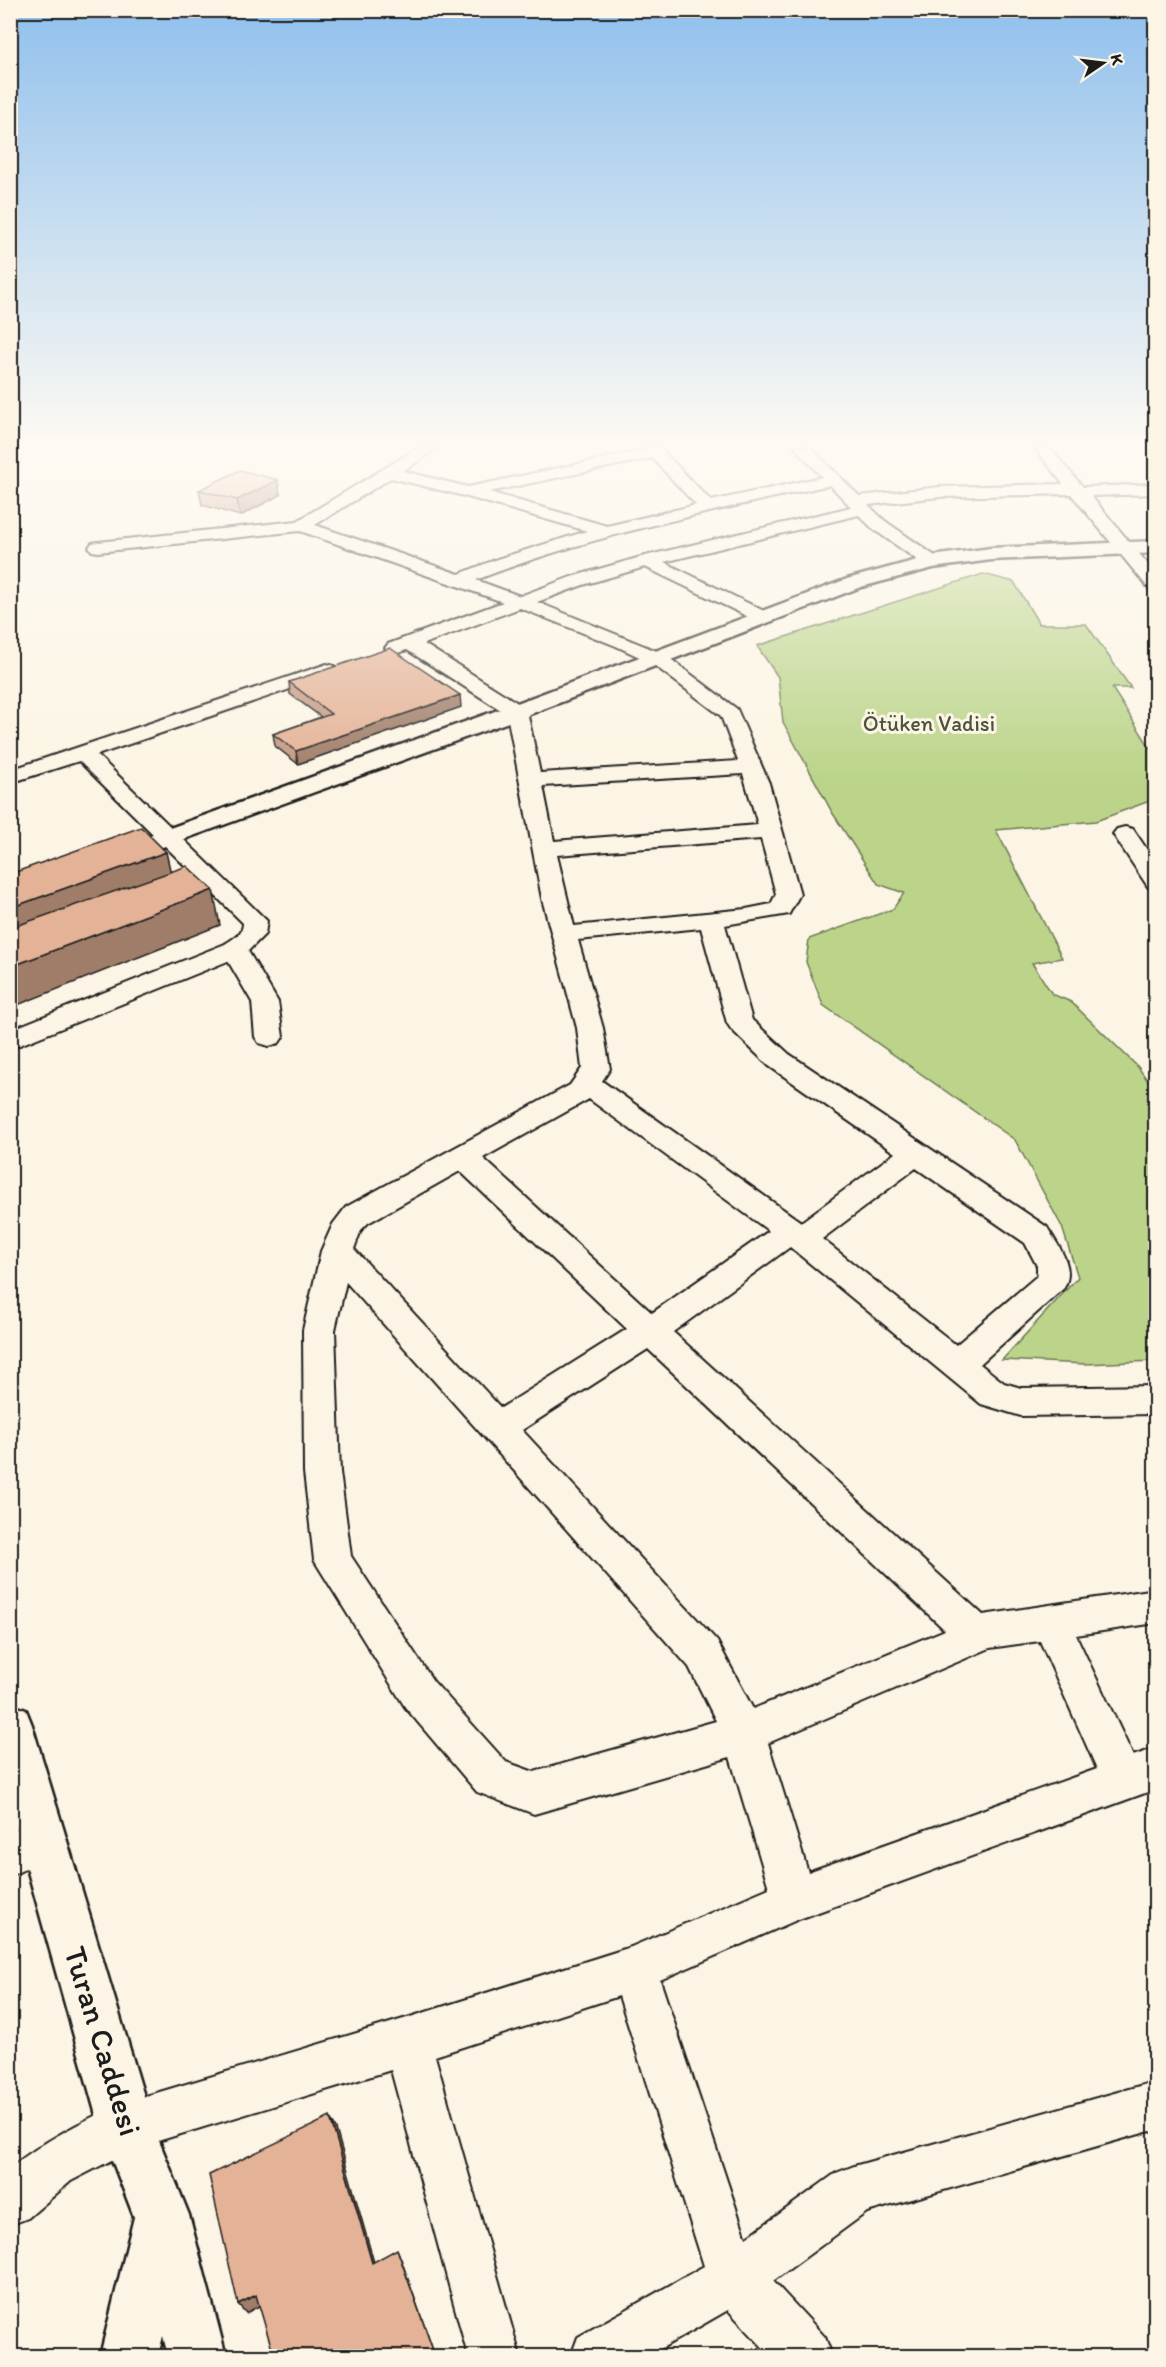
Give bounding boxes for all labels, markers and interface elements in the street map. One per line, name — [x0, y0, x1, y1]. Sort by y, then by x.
north arrow — [1073, 33, 1133, 93]
text: K — [1107, 52, 1128, 67]
park label: Ötüken Vadisi — [863, 710, 995, 737]
street label: Turan Caddesi — [56, 1942, 150, 2140]

